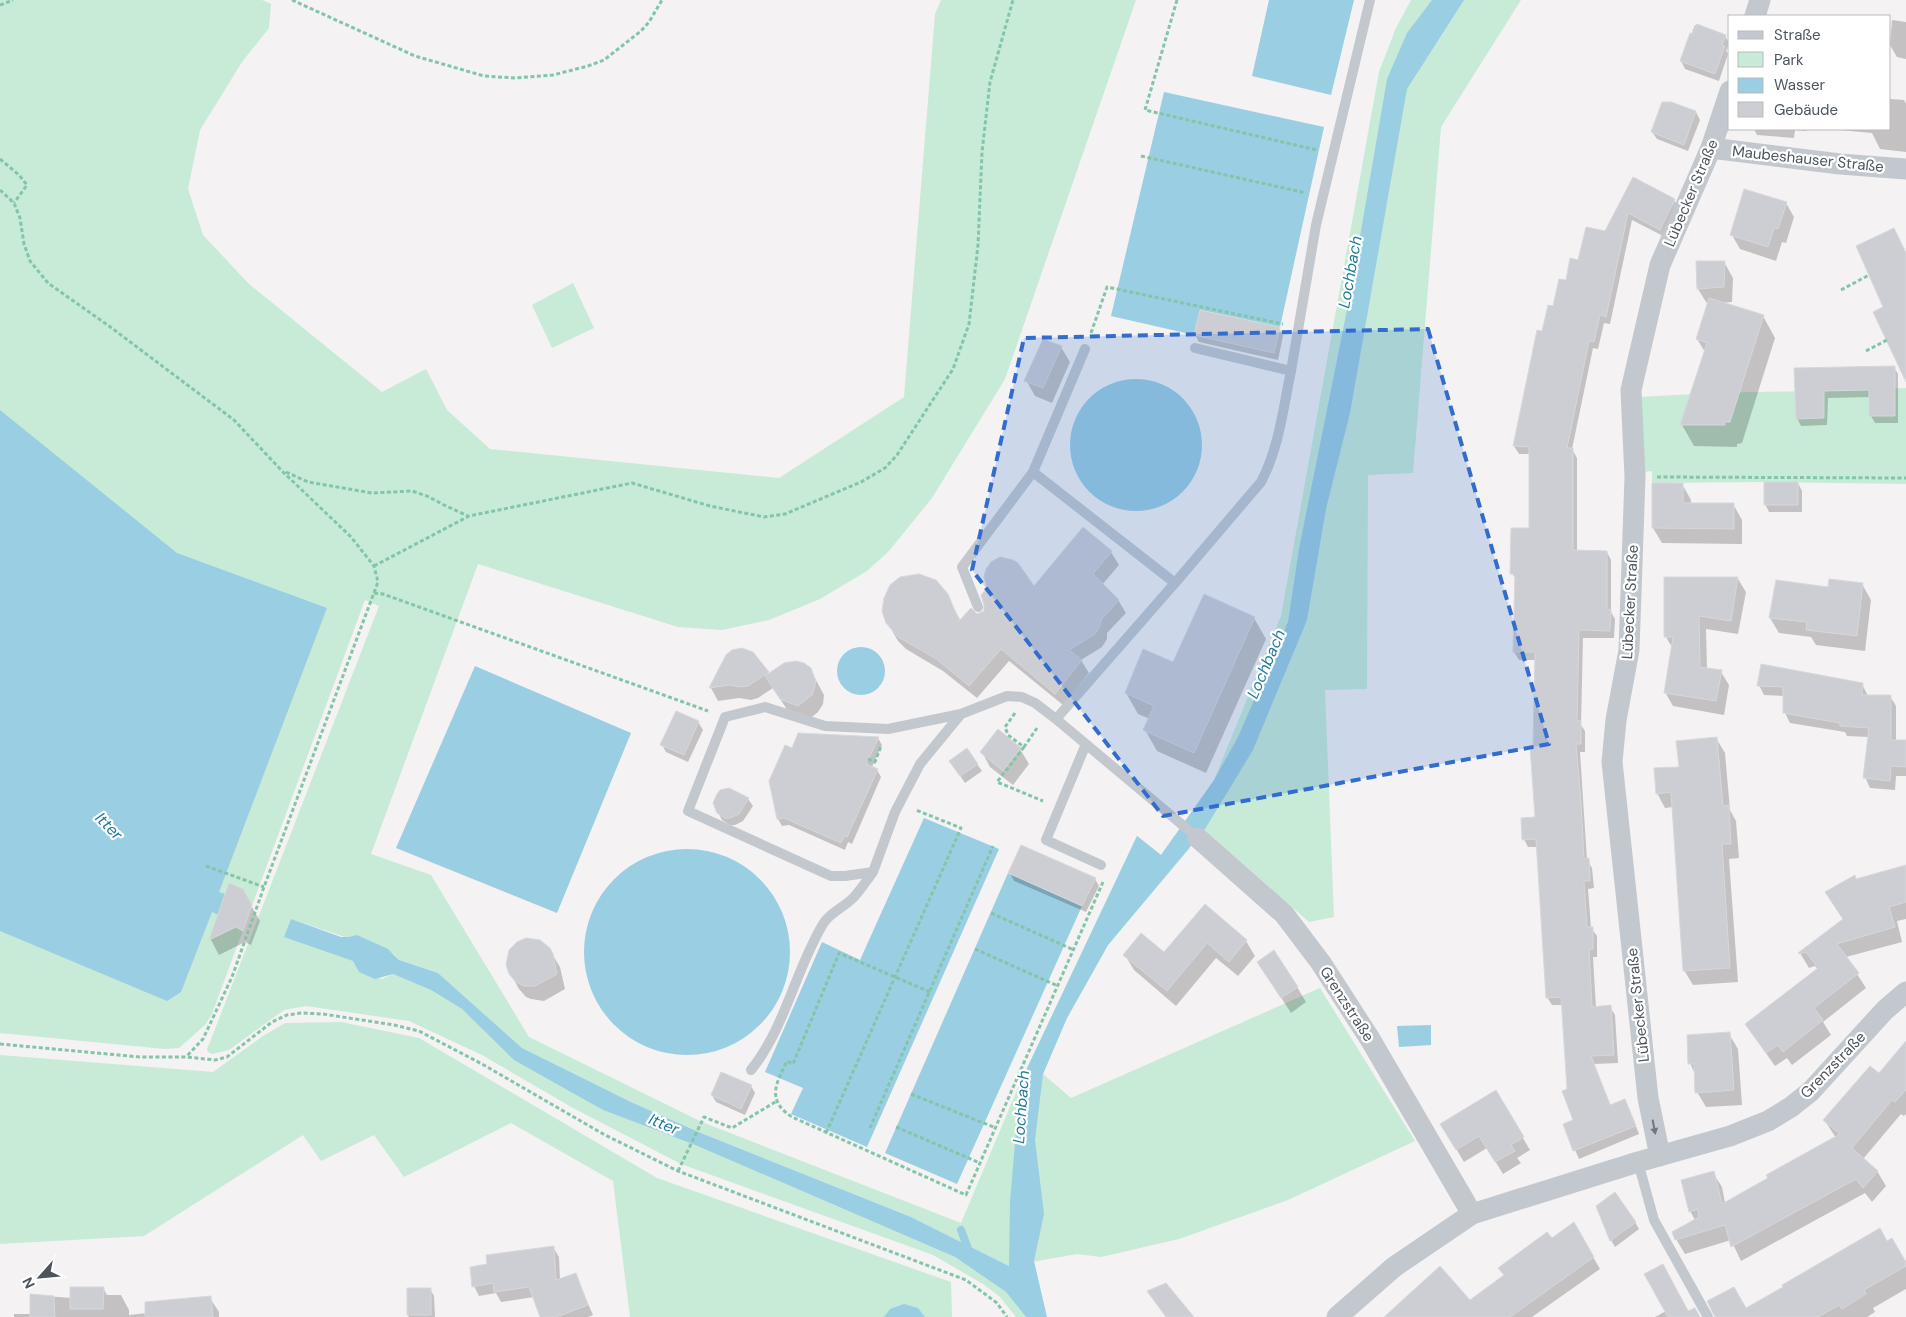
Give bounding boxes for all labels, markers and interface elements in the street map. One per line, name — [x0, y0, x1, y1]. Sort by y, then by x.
legend — [1728, 15, 1891, 130]
text: Straße — [1774, 25, 1821, 45]
text: Park — [1774, 50, 1804, 70]
text: Wasser — [1774, 75, 1826, 95]
text: Gebäude — [1774, 100, 1838, 120]
street label: Lübecker Straße — [1659, 136, 1723, 250]
street label: Maubeshauser Straße — [1731, 141, 1885, 177]
water label: Lochbach — [1333, 234, 1367, 310]
street label: Lübecker Straße — [1617, 544, 1643, 660]
water label: Lochbach — [1242, 626, 1290, 702]
water label: Itter — [91, 808, 128, 845]
street label: Lübecker Straße — [1622, 947, 1654, 1063]
street label: Grenzstraße — [1315, 963, 1379, 1045]
street label: Grenzstraße — [1796, 1027, 1870, 1103]
water label: Lochbach — [1008, 1070, 1034, 1144]
water label: Itter — [646, 1108, 683, 1140]
one-way arrow — [1650, 1120, 1658, 1135]
north arrow — [15, 1252, 65, 1302]
text: N — [18, 1274, 39, 1292]

